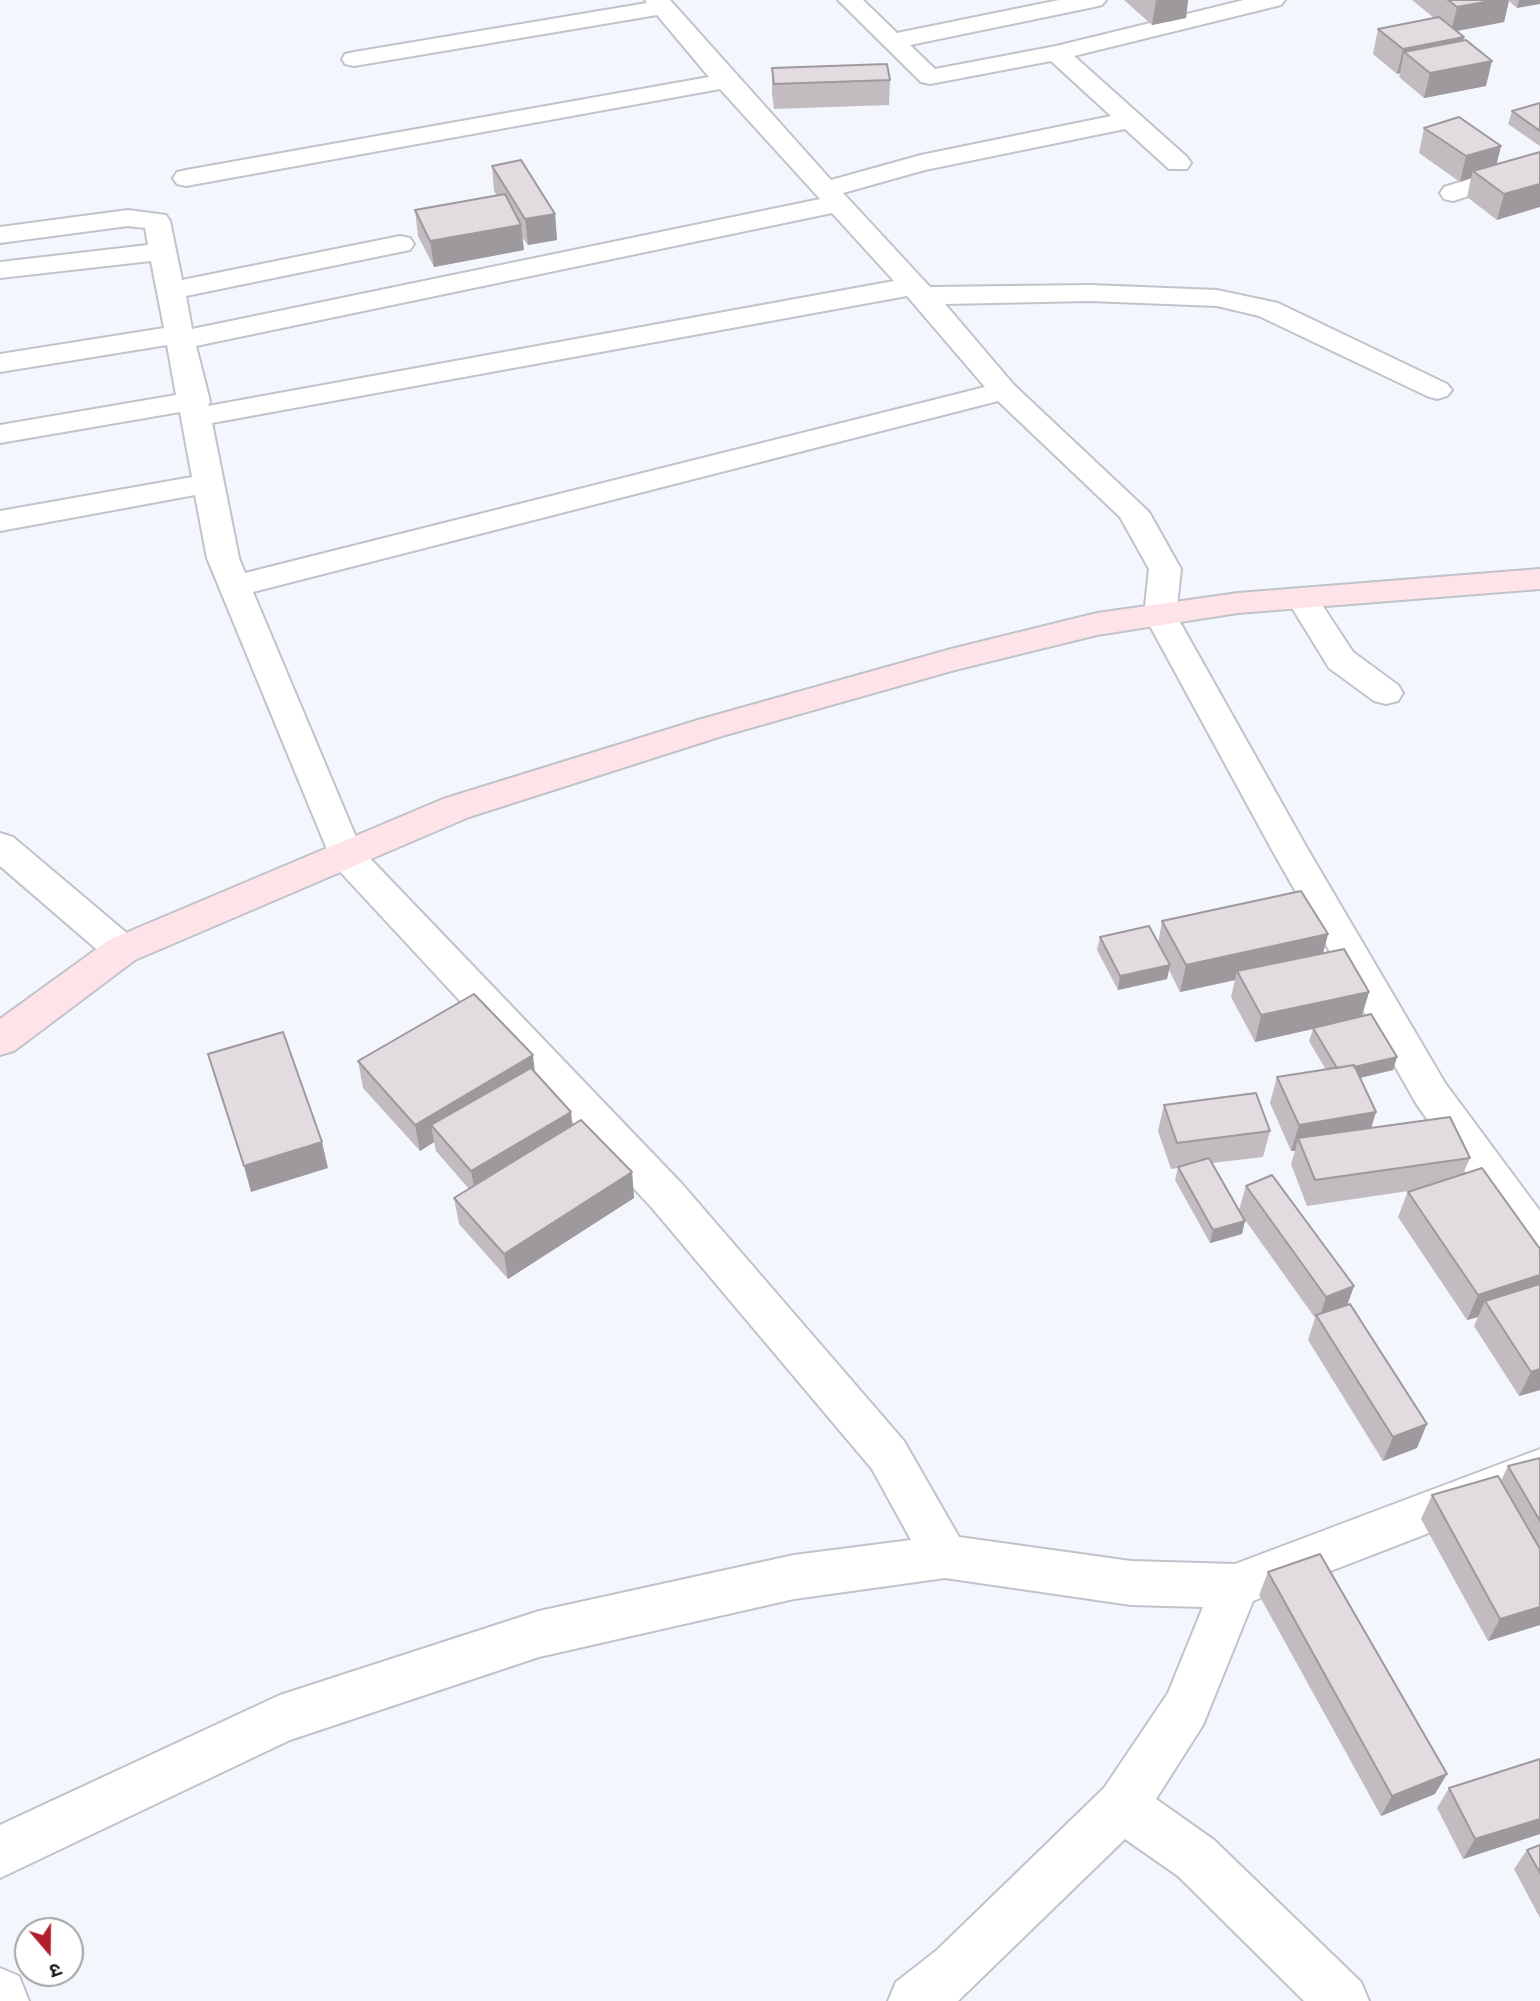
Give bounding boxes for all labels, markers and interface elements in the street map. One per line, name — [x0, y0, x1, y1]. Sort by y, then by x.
north arrow — [14, 1917, 84, 1987]
text: उ — [47, 1958, 65, 1983]

